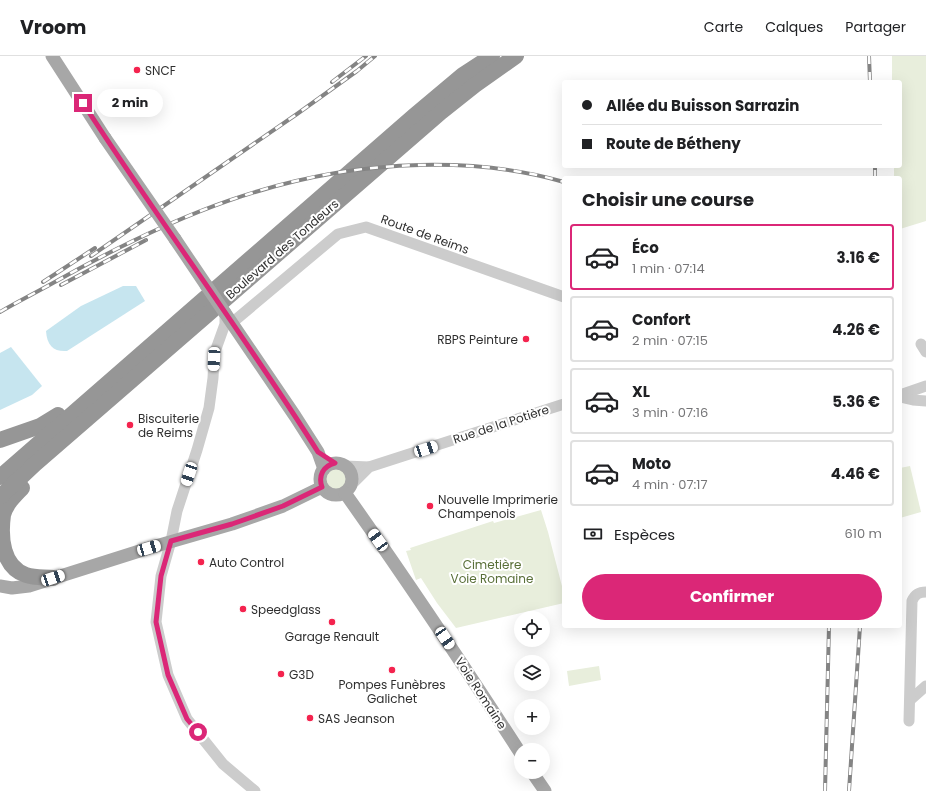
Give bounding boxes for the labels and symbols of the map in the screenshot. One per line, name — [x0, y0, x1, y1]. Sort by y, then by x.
place label: SNCF — [145, 62, 176, 79]
marker: SNCF — [132, 65, 142, 75]
callout: 2 min — [97, 89, 163, 117]
route end — [74, 94, 92, 112]
street label: Boulevard des Tondeurs — [222, 195, 342, 303]
street label: Route de Reims — [379, 210, 471, 258]
place label: RBPS Peinture — [437, 331, 518, 348]
marker: RBPS Peinture — [521, 334, 531, 344]
car — [207, 347, 221, 371]
street label: Rue de la Potière — [451, 400, 551, 448]
place label: Biscuiterie de Reims — [138, 410, 199, 441]
marker: Biscuiterie de Reims — [125, 420, 135, 430]
car — [413, 440, 439, 458]
car — [180, 461, 198, 487]
place label: Nouvelle Imprimerie Champenois — [438, 491, 558, 522]
marker: Nouvelle Imprimerie Champenois — [425, 501, 435, 511]
car — [366, 527, 390, 553]
car — [136, 539, 162, 557]
place label: Auto Control — [209, 554, 284, 571]
park label: Cimetière Voie Romaine — [451, 556, 533, 587]
marker: Auto Control — [196, 557, 206, 567]
car — [40, 569, 66, 587]
place label: Speedglass — [251, 601, 321, 618]
marker: Speedglass — [238, 604, 248, 614]
marker: Garage Renault — [327, 617, 337, 627]
car — [433, 625, 457, 651]
place label: Garage Renault — [285, 628, 379, 645]
street label: Voie Romaine — [451, 654, 511, 732]
marker: Pompes Funèbres Galichet — [387, 665, 397, 675]
place label: G3D — [289, 666, 314, 683]
marker: G3D — [276, 669, 286, 679]
place label: Pompes Funèbres Galichet — [338, 676, 446, 707]
place label: SAS Jeanson — [318, 710, 395, 727]
marker: SAS Jeanson — [305, 713, 315, 723]
route start — [189, 723, 207, 741]

